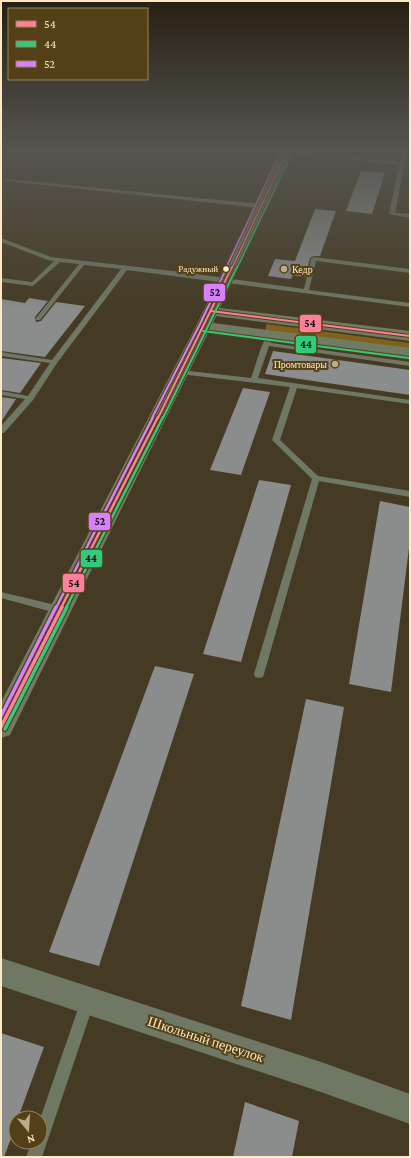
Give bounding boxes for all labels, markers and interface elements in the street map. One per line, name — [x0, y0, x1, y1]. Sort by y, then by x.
legend — [8, 8, 148, 80]
text: 54 — [44, 17, 56, 31]
text: 44 — [44, 37, 56, 51]
text: 52 — [44, 57, 55, 71]
place label: Радужный — [178, 264, 218, 274]
marker: Радужный — [221, 264, 231, 274]
marker: Кедр — [279, 264, 289, 274]
place label: Кедр — [292, 264, 313, 275]
line badge: 52 — [203, 283, 226, 302]
text: 52 — [210, 286, 221, 298]
line badge: 54 — [299, 314, 322, 333]
text: 54 — [304, 317, 316, 329]
line badge: 44 — [295, 335, 317, 354]
text: 44 — [300, 338, 312, 350]
place label: Промтовары — [274, 359, 327, 370]
marker: Промтовары — [330, 359, 340, 369]
line badge: 52 — [88, 512, 111, 531]
text: 52 — [95, 515, 106, 527]
line badge: 44 — [80, 549, 103, 568]
text: 44 — [85, 552, 97, 564]
line badge: 54 — [62, 573, 85, 593]
text: 54 — [68, 577, 80, 589]
street label: Школьный переулок — [146, 1013, 266, 1065]
north arrow — [8, 1110, 48, 1150]
text: N — [25, 1133, 37, 1147]

